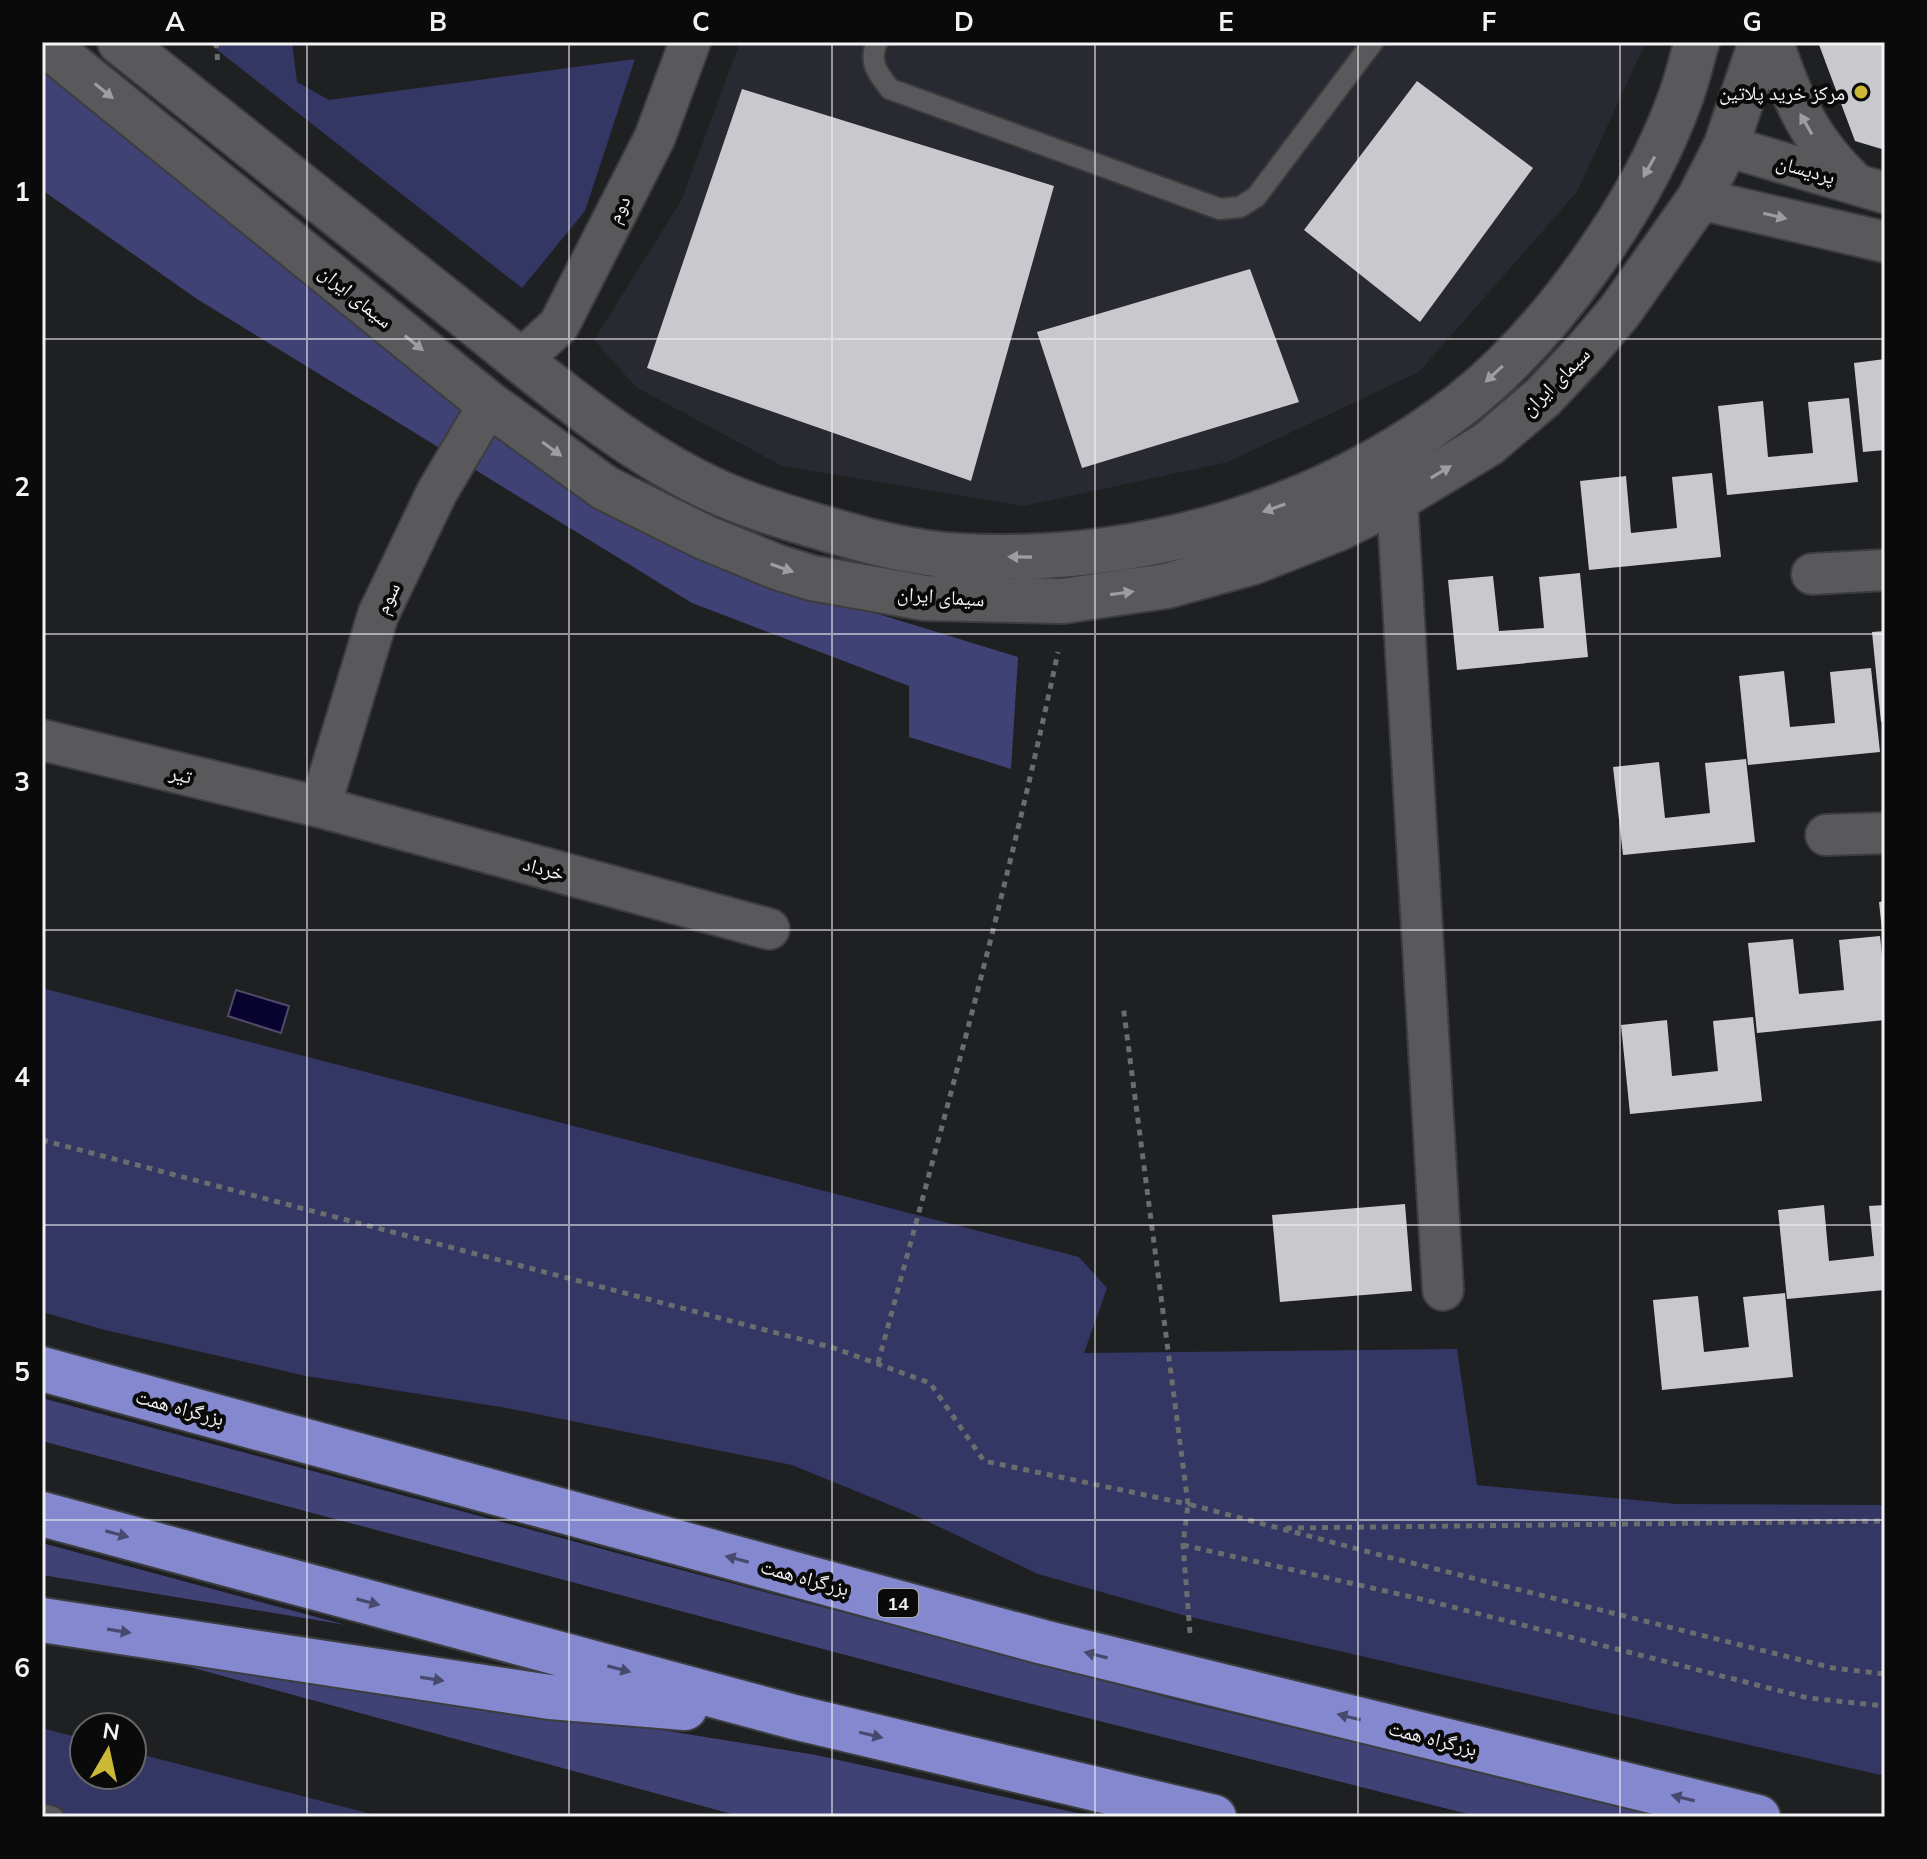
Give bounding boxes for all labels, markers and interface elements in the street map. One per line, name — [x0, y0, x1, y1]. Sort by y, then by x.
text: A — [165, 5, 185, 38]
text: B — [429, 5, 447, 38]
text: C — [692, 5, 710, 38]
text: D — [954, 5, 974, 38]
text: E — [1218, 5, 1234, 38]
text: F — [1482, 5, 1497, 38]
text: G — [1742, 5, 1762, 38]
place label: مرکز خرید پلاتین — [1719, 80, 1845, 105]
one-way arrow — [94, 82, 114, 99]
marker: مرکز خرید پلاتین — [1852, 83, 1870, 101]
one-way arrow — [1799, 112, 1813, 135]
street label: پردیسان — [1774, 149, 1838, 189]
one-way arrow — [1642, 156, 1656, 178]
text: 1 — [14, 175, 30, 208]
street label: دوم — [601, 191, 637, 228]
one-way arrow — [1763, 210, 1788, 223]
street label: سیمای ایران — [314, 259, 398, 333]
one-way arrow — [404, 334, 424, 351]
street label: سیمای ایران — [1515, 341, 1595, 421]
one-way arrow — [1485, 364, 1504, 382]
one-way arrow — [541, 441, 562, 457]
one-way arrow — [1430, 465, 1452, 479]
text: 2 — [14, 470, 30, 503]
one-way arrow — [1262, 503, 1286, 515]
one-way arrow — [1007, 551, 1032, 563]
one-way arrow — [770, 562, 794, 575]
street label: سوم — [369, 578, 407, 619]
street label: سیمای ایران — [897, 580, 985, 612]
one-way arrow — [1110, 586, 1135, 599]
street label: تیر — [166, 759, 195, 789]
text: 3 — [14, 765, 30, 798]
street label: خرداد — [520, 850, 568, 886]
text: 4 — [14, 1060, 30, 1093]
text: 5 — [14, 1355, 30, 1388]
street label: بزرگراه همت — [133, 1383, 227, 1431]
one-way arrow — [106, 1528, 130, 1541]
one-way arrow — [724, 1552, 749, 1564]
street label: بزرگراه همت — [758, 1553, 852, 1601]
road number: 14 — [878, 1589, 918, 1617]
one-way arrow — [356, 1596, 381, 1608]
one-way arrow — [107, 1625, 132, 1638]
one-way arrow — [1083, 1649, 1108, 1661]
text: 6 — [14, 1651, 30, 1684]
one-way arrow — [607, 1664, 632, 1676]
one-way arrow — [419, 1673, 444, 1686]
one-way arrow — [1336, 1710, 1361, 1723]
north arrow — [68, 1711, 148, 1791]
street label: بزرگراه همت — [1386, 1715, 1480, 1761]
text: N — [101, 1716, 122, 1746]
one-way arrow — [859, 1729, 884, 1742]
one-way arrow — [1670, 1792, 1695, 1804]

